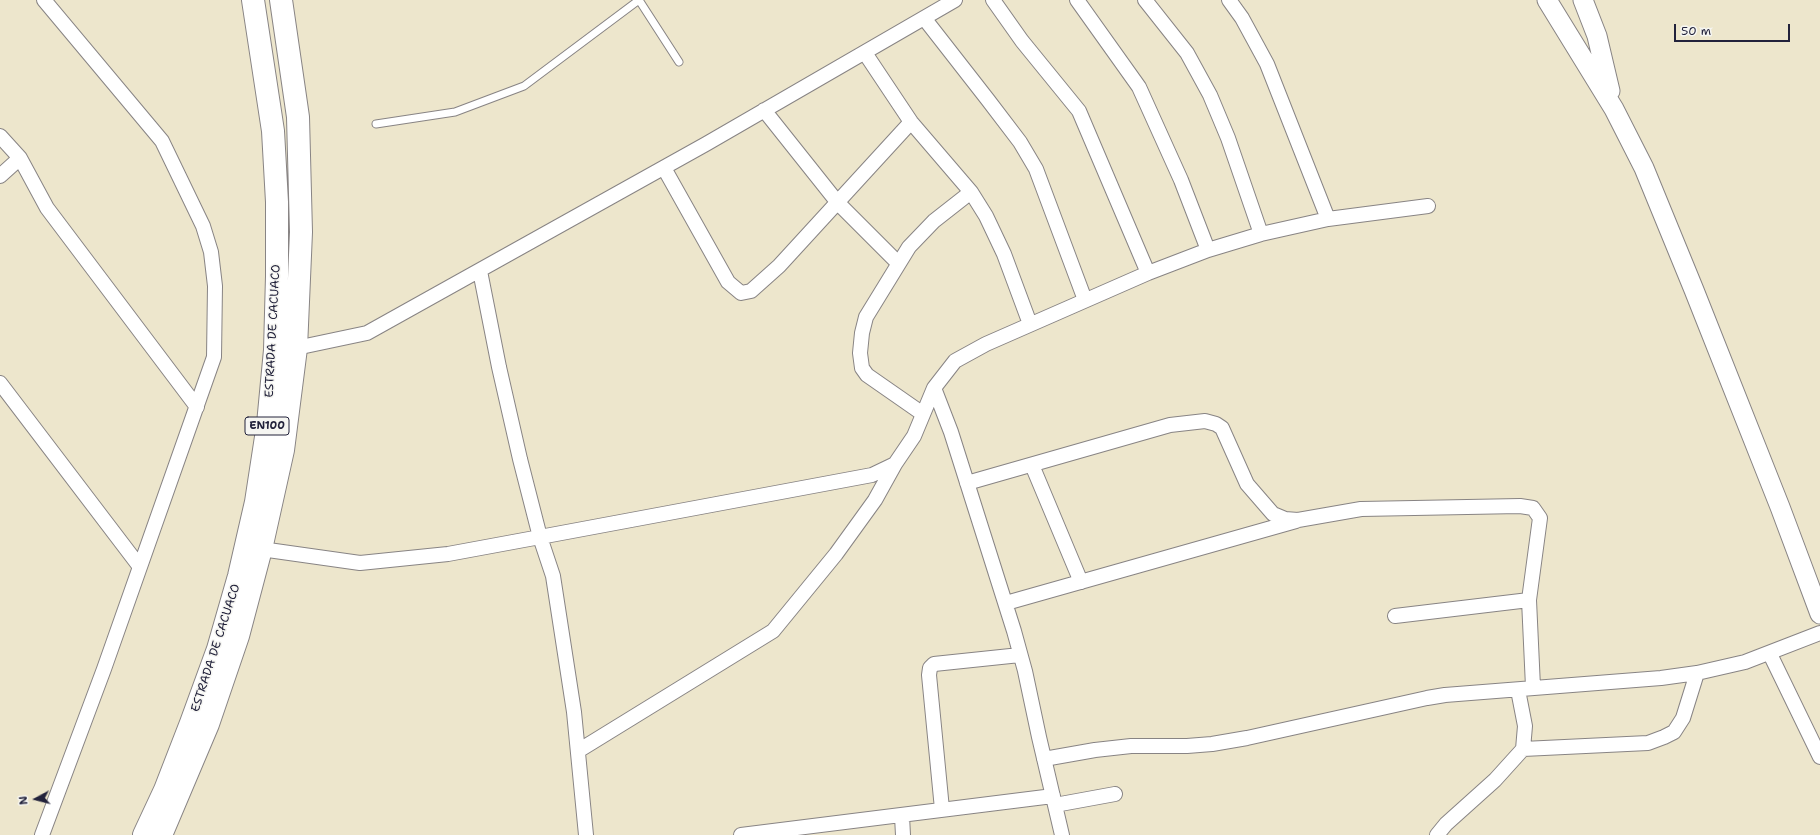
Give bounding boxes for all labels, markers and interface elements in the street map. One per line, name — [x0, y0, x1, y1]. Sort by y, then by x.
scale bar — [1676, 16, 1792, 42]
text: 50 m — [1681, 23, 1711, 39]
street label: ESTRADA DE CACUACO — [262, 264, 284, 398]
road number: EN100 — [245, 417, 289, 435]
street label: ESTRADA DE CACUACO — [189, 582, 243, 714]
north arrow — [16, 779, 56, 819]
text: N — [16, 795, 32, 806]

